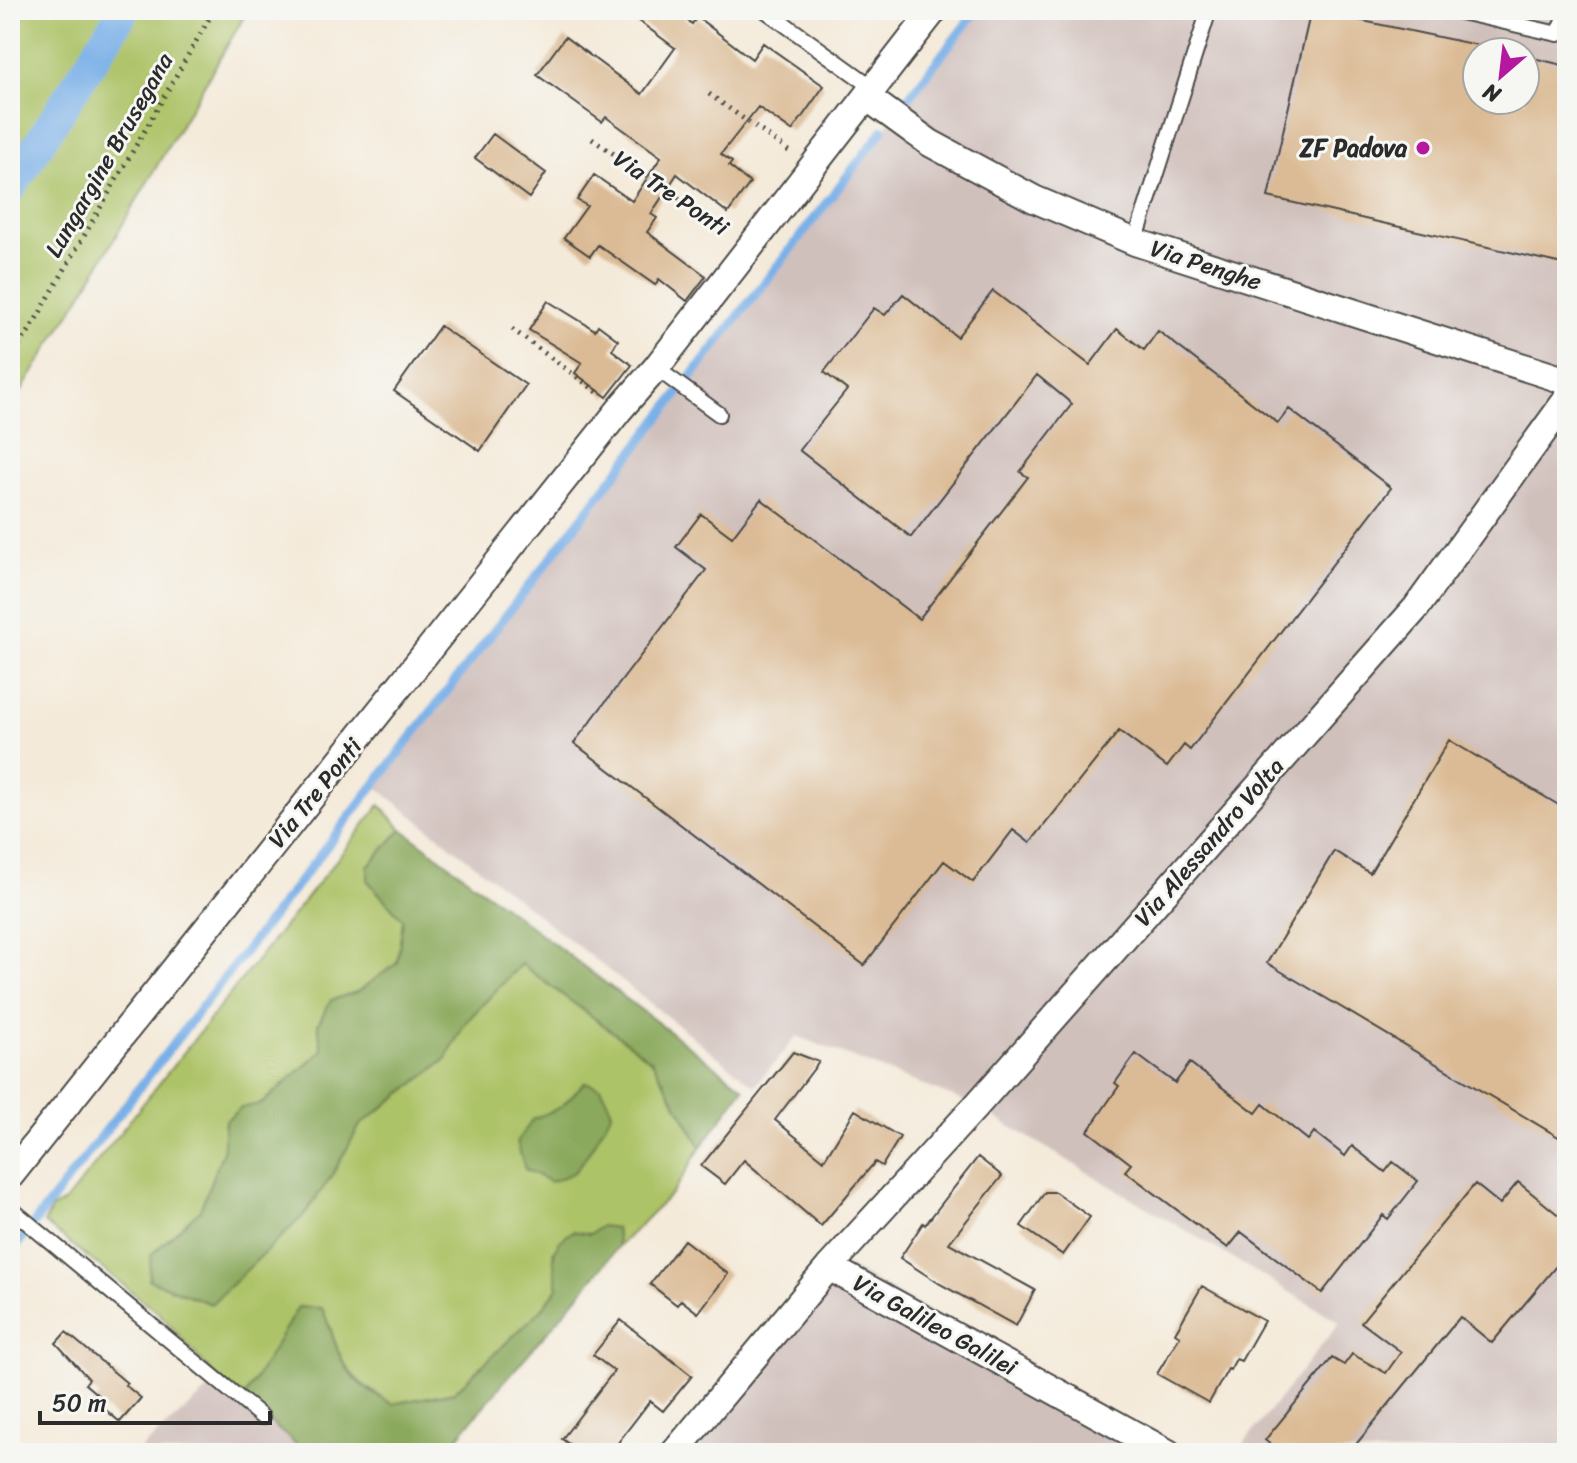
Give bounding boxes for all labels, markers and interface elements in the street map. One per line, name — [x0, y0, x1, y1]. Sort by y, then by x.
north arrow — [1461, 36, 1541, 116]
street label: Lungargine Brusegana — [33, 44, 185, 265]
text: N — [1475, 72, 1509, 114]
place label: ZF Padova — [1299, 127, 1408, 169]
street label: Via Tre Ponti — [604, 139, 739, 248]
marker: ZF Padova — [1414, 139, 1432, 157]
street label: Via Penghe — [1145, 227, 1267, 303]
street label: Via Tre Ponti — [257, 727, 374, 858]
street label: Via Alessandro Volta — [1123, 748, 1295, 936]
street label: Via Galileo Galilei — [845, 1262, 1026, 1388]
scale bar — [40, 1375, 270, 1425]
text: 50 m — [52, 1382, 107, 1424]

